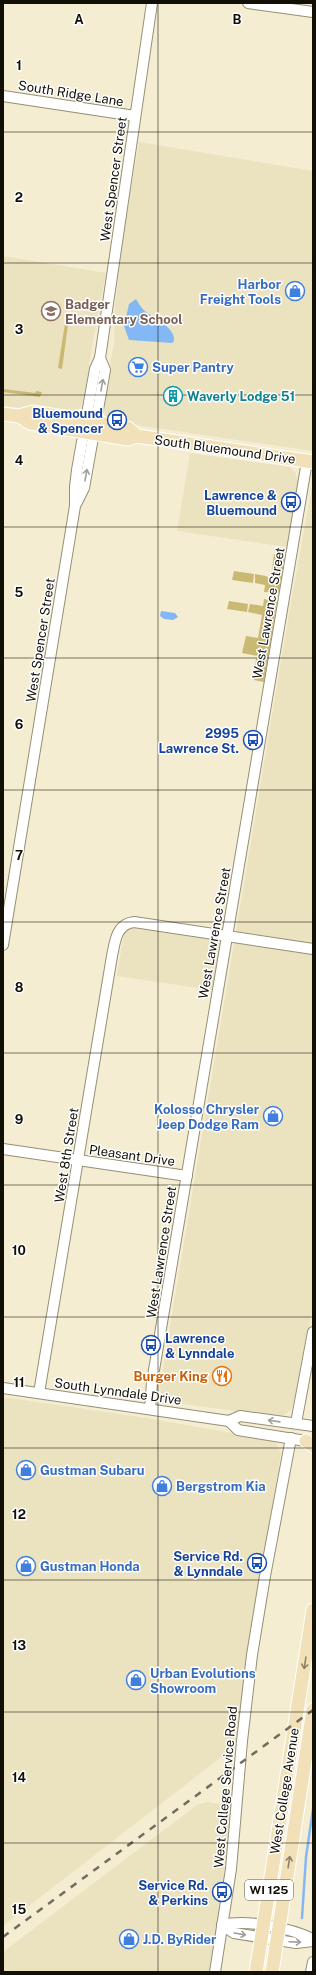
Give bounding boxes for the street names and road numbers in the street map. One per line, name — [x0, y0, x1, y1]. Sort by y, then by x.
street label: South Ridge Lane — [17, 78, 125, 109]
street label: West Spencer Street — [97, 116, 130, 242]
street label: South Bluemound Drive — [153, 432, 296, 467]
street label: West Lawrence Street — [250, 546, 287, 680]
street label: West Spencer Street — [23, 577, 58, 703]
street label: West Lawrence Street — [196, 866, 233, 1000]
street label: West 8th Street — [52, 1107, 81, 1204]
street label: Pleasant Drive — [88, 1142, 176, 1169]
street label: West Lawrence Street — [144, 1185, 179, 1319]
street label: South Lynndale Drive — [53, 1375, 183, 1408]
street label: West College Service Road — [211, 1705, 240, 1869]
street label: West College Avenue — [267, 1727, 302, 1855]
road number: WI 125 — [245, 1880, 293, 1900]

